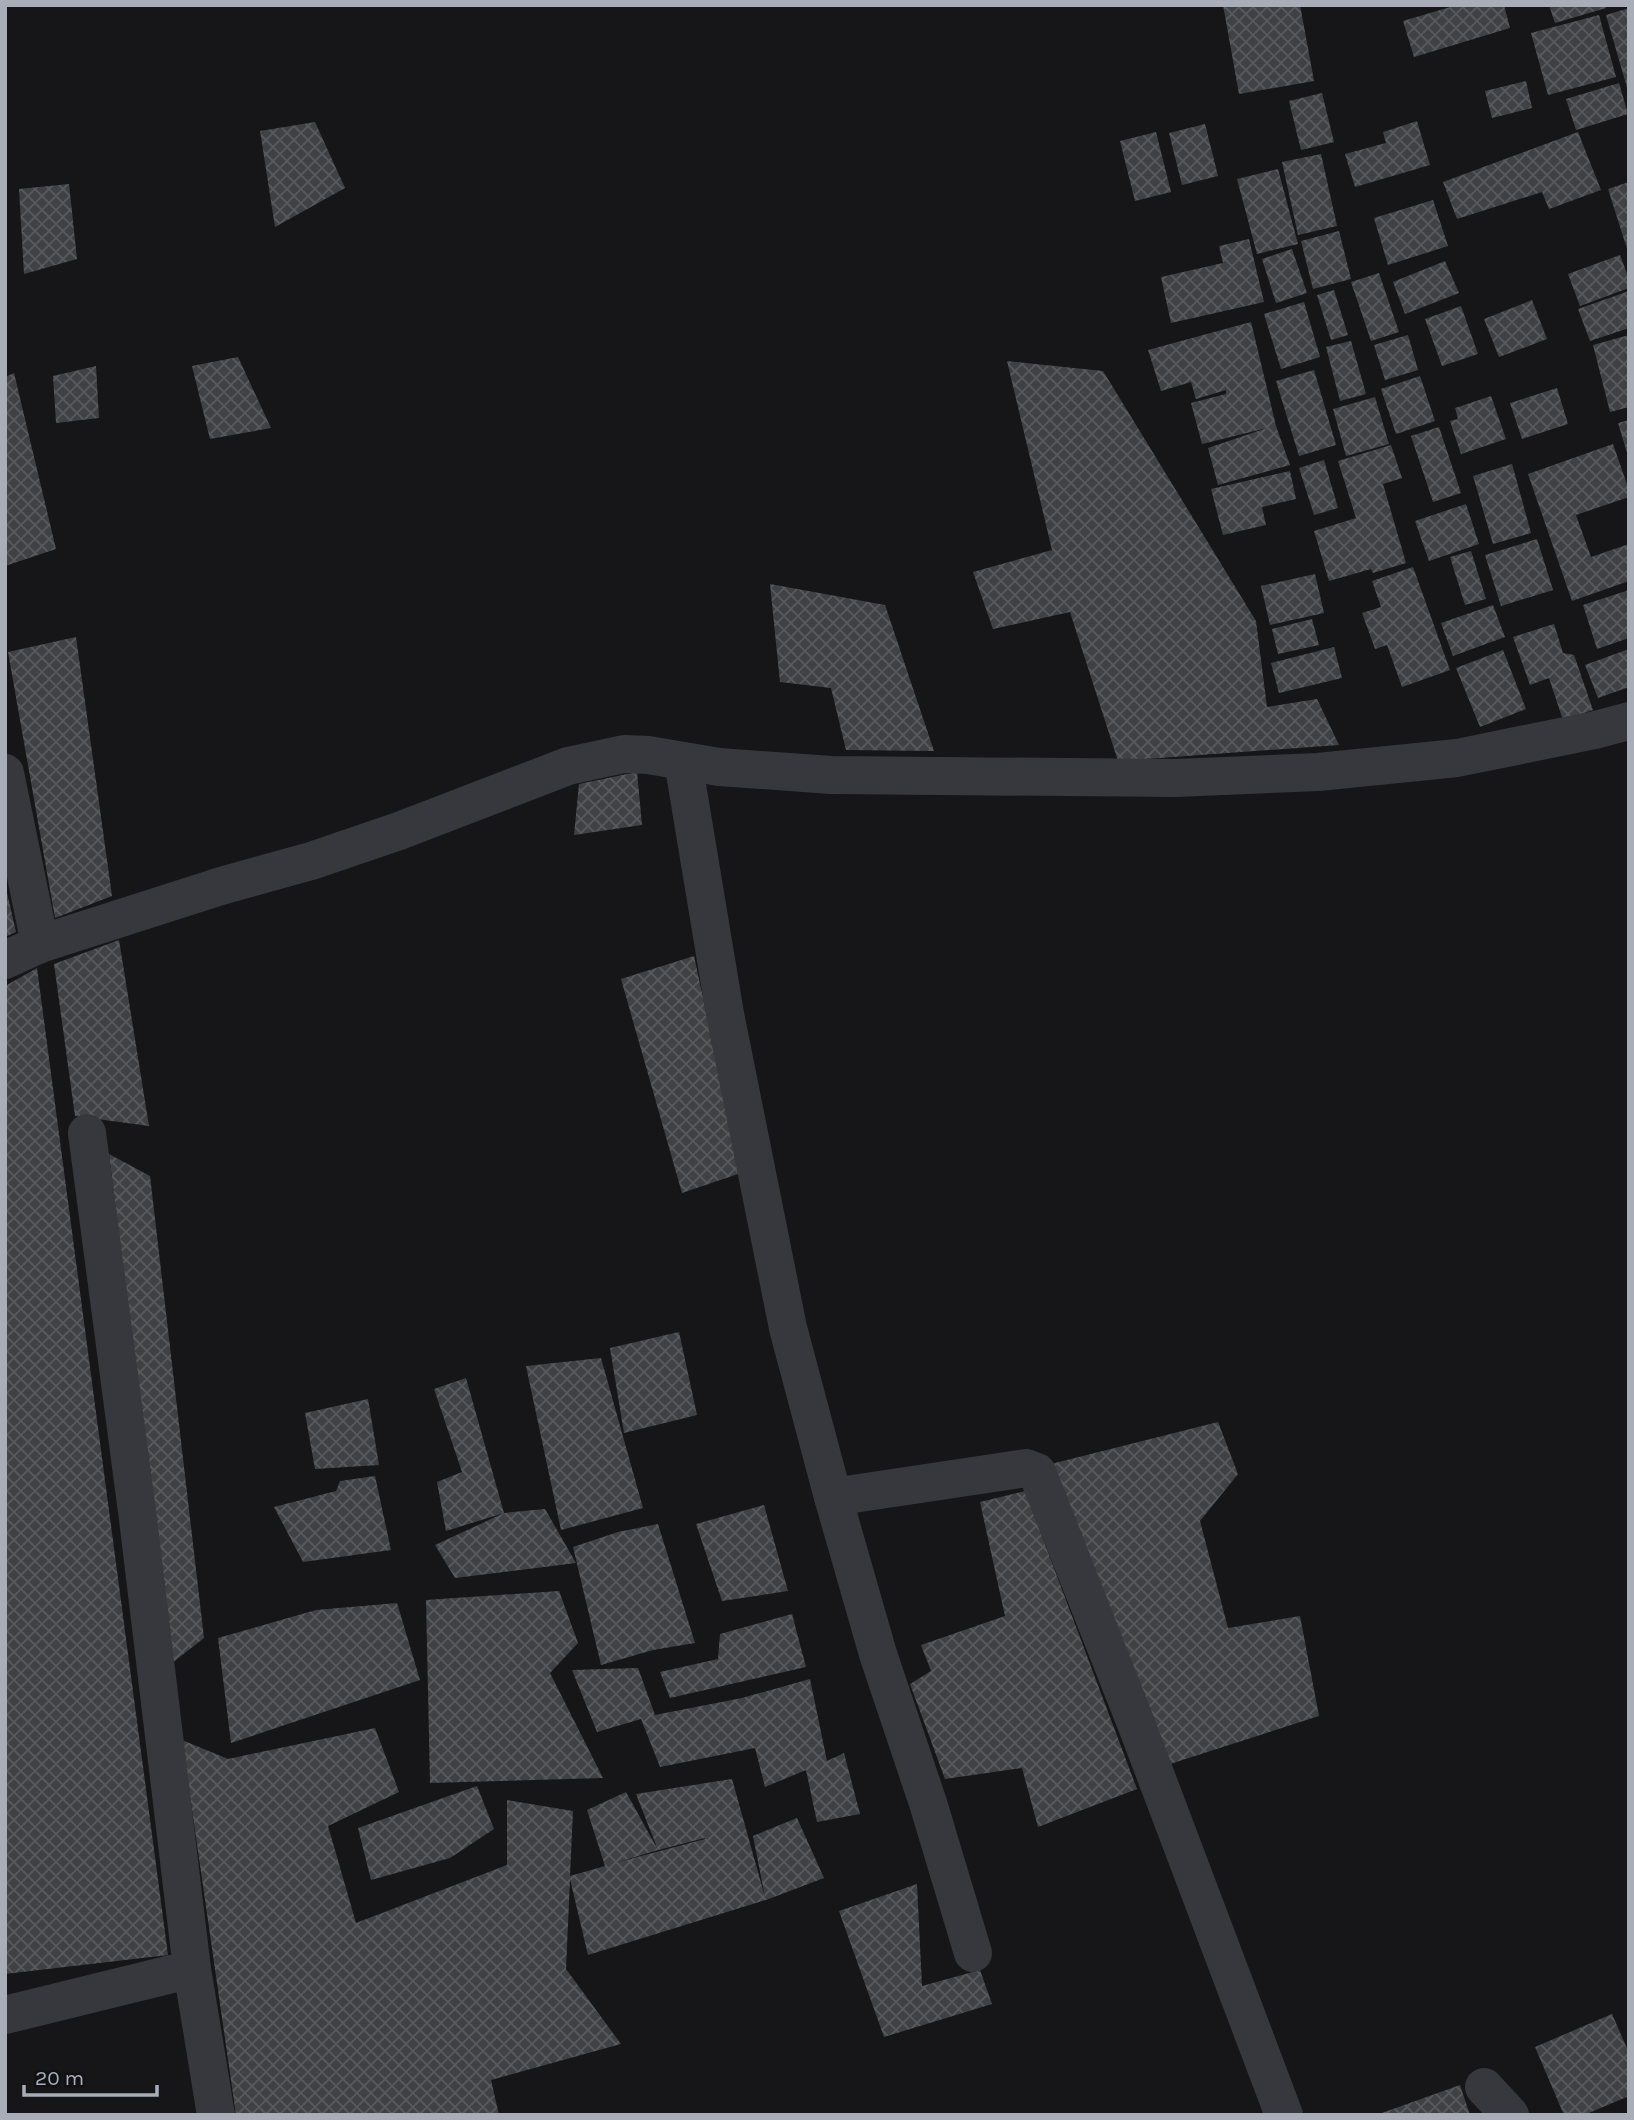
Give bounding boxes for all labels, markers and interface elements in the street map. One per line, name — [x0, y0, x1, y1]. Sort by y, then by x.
scale bar — [24, 2054, 158, 2098]
text: 20 m — [35, 2066, 84, 2090]

